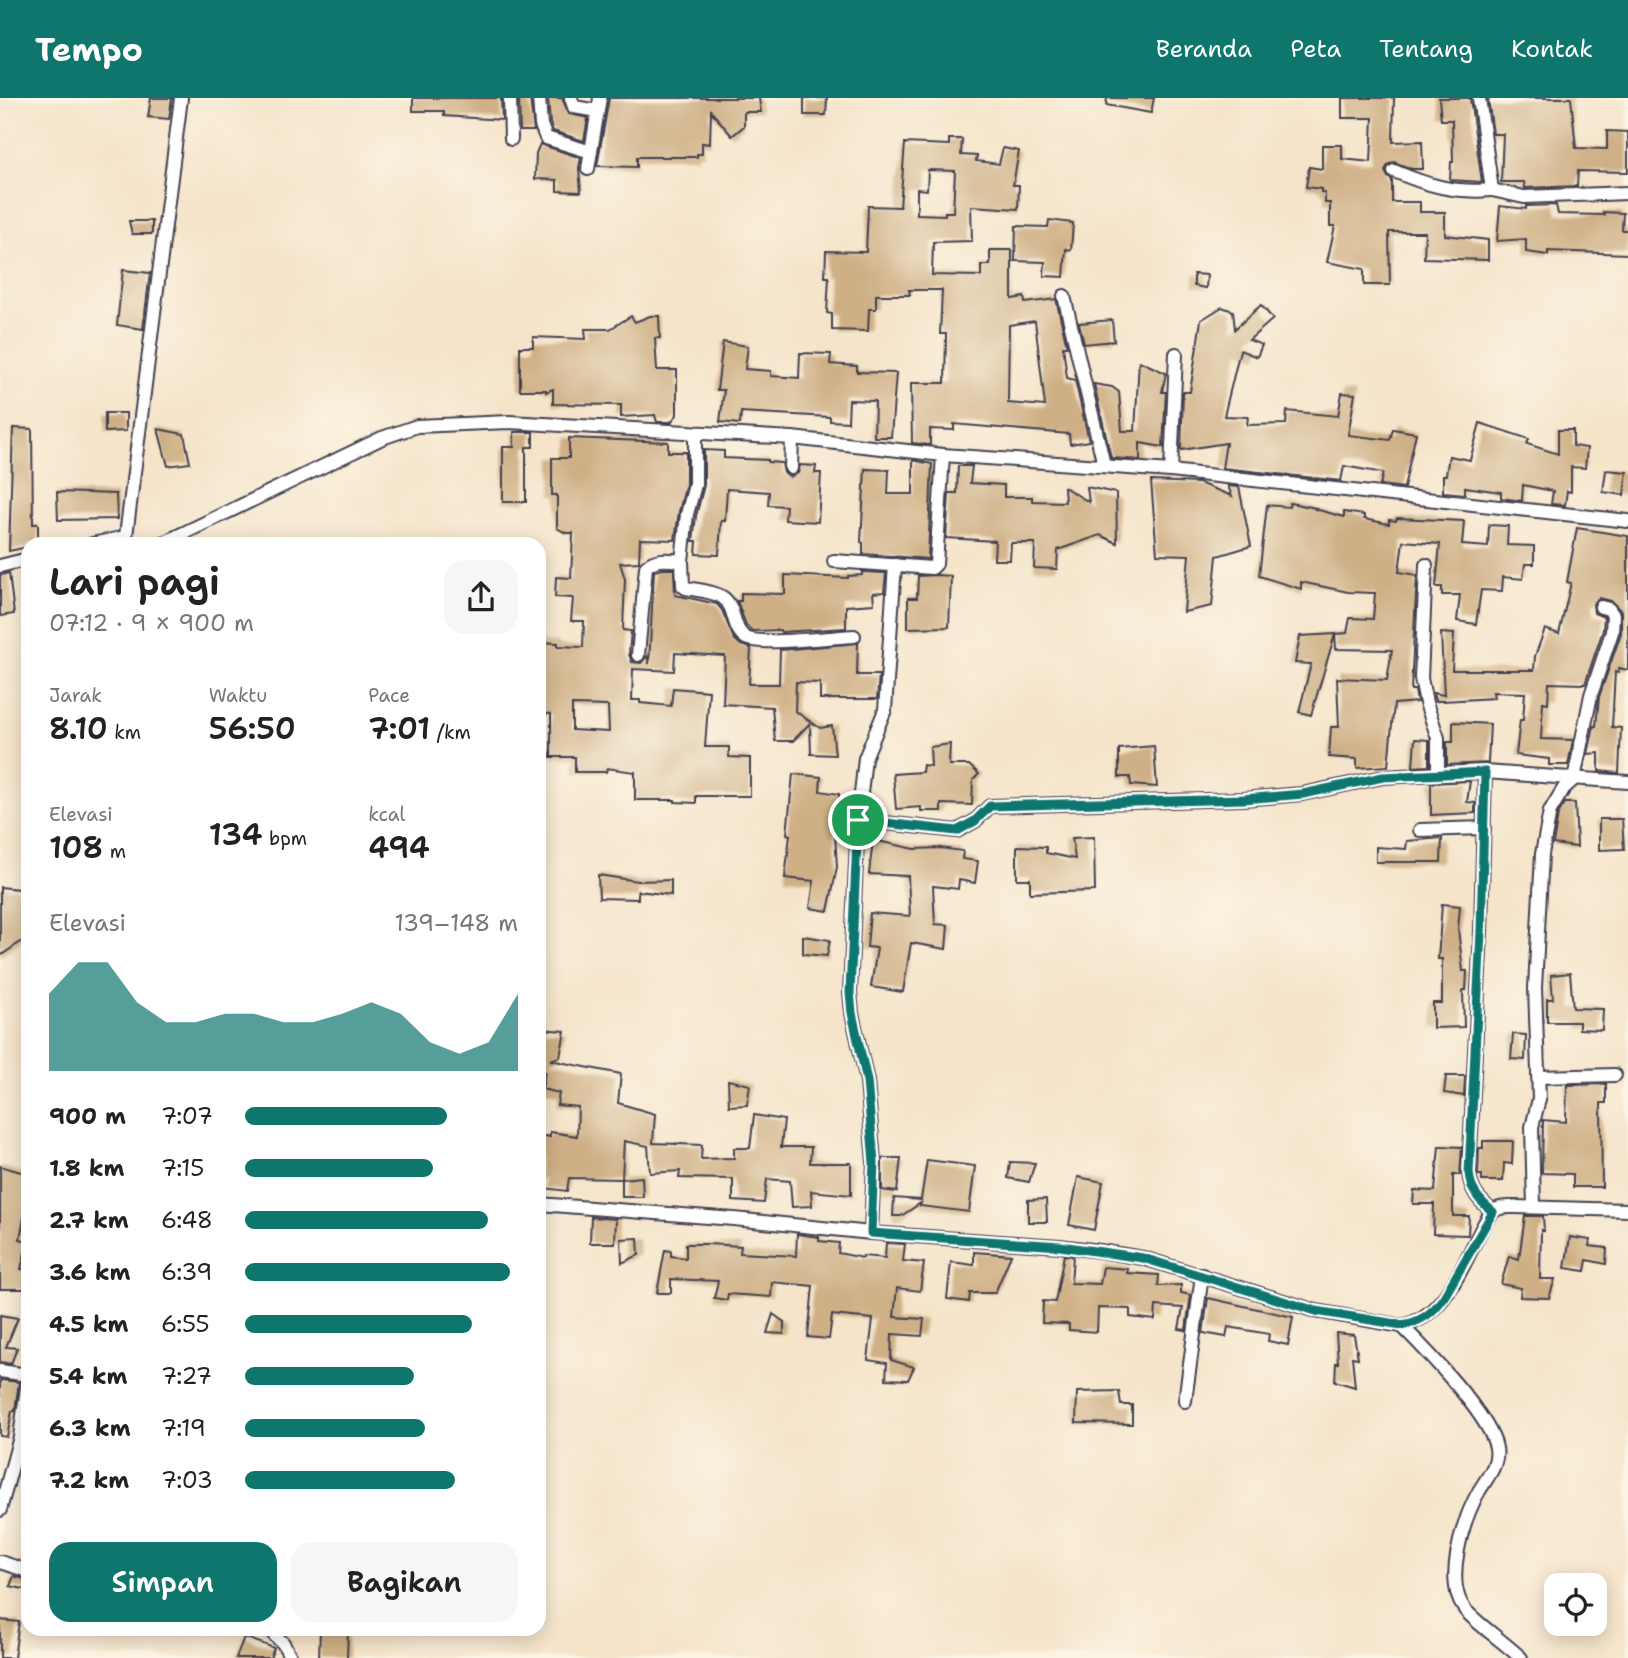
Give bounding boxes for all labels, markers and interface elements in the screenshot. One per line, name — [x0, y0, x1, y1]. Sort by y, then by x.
text: Tempo — [35, 27, 143, 72]
text: Beranda — [1156, 33, 1252, 65]
text: Peta — [1290, 33, 1341, 65]
text: Tentang — [1379, 33, 1473, 65]
text: Kontak — [1511, 33, 1593, 65]
text: Lari pagi — [49, 556, 220, 607]
button: share — [444, 560, 518, 634]
text: 07:12 · 9 × 900 m — [49, 608, 254, 638]
text: Jarak — [49, 683, 102, 708]
text: Waktu — [209, 683, 267, 708]
text: Pace — [368, 683, 410, 708]
text: 8.10 — [49, 708, 108, 749]
text: 56:50 — [209, 708, 296, 749]
text: 7:01 — [368, 708, 430, 749]
text: km — [108, 720, 141, 745]
text: /km — [430, 720, 471, 745]
pin — [828, 790, 888, 850]
icon: arrive — [839, 801, 877, 839]
text: Elevasi — [49, 802, 113, 827]
text: kcal — [368, 802, 405, 827]
text: 134 — [209, 814, 262, 855]
text: bpm — [262, 826, 307, 851]
text: 108 — [49, 827, 103, 868]
text: 494 — [368, 827, 430, 868]
text: m — [103, 839, 126, 864]
text: Elevasi — [49, 908, 126, 938]
text: 139–148 m — [395, 908, 518, 938]
text: 900 m — [49, 1101, 126, 1131]
text: 7:07 — [161, 1101, 213, 1131]
text: 1.8 km — [49, 1153, 124, 1183]
text: 7:15 — [161, 1153, 204, 1183]
text: 2.7 km — [49, 1205, 129, 1235]
text: 6:48 — [161, 1205, 213, 1235]
text: 3.6 km — [49, 1257, 130, 1287]
text: 6:39 — [161, 1257, 212, 1287]
text: 4.5 km — [49, 1309, 129, 1339]
text: 6:55 — [161, 1309, 210, 1339]
text: 5.4 km — [49, 1361, 127, 1391]
text: 7:27 — [161, 1361, 212, 1391]
text: 6.3 km — [49, 1413, 131, 1443]
text: 7:19 — [161, 1413, 206, 1443]
text: 7.2 km — [49, 1465, 129, 1495]
text: 7:03 — [161, 1465, 213, 1495]
button: Simpan — [49, 1542, 277, 1622]
button: Bagikan — [291, 1542, 518, 1622]
map controls — [1544, 1573, 1607, 1636]
button: locate — [1544, 1573, 1607, 1636]

